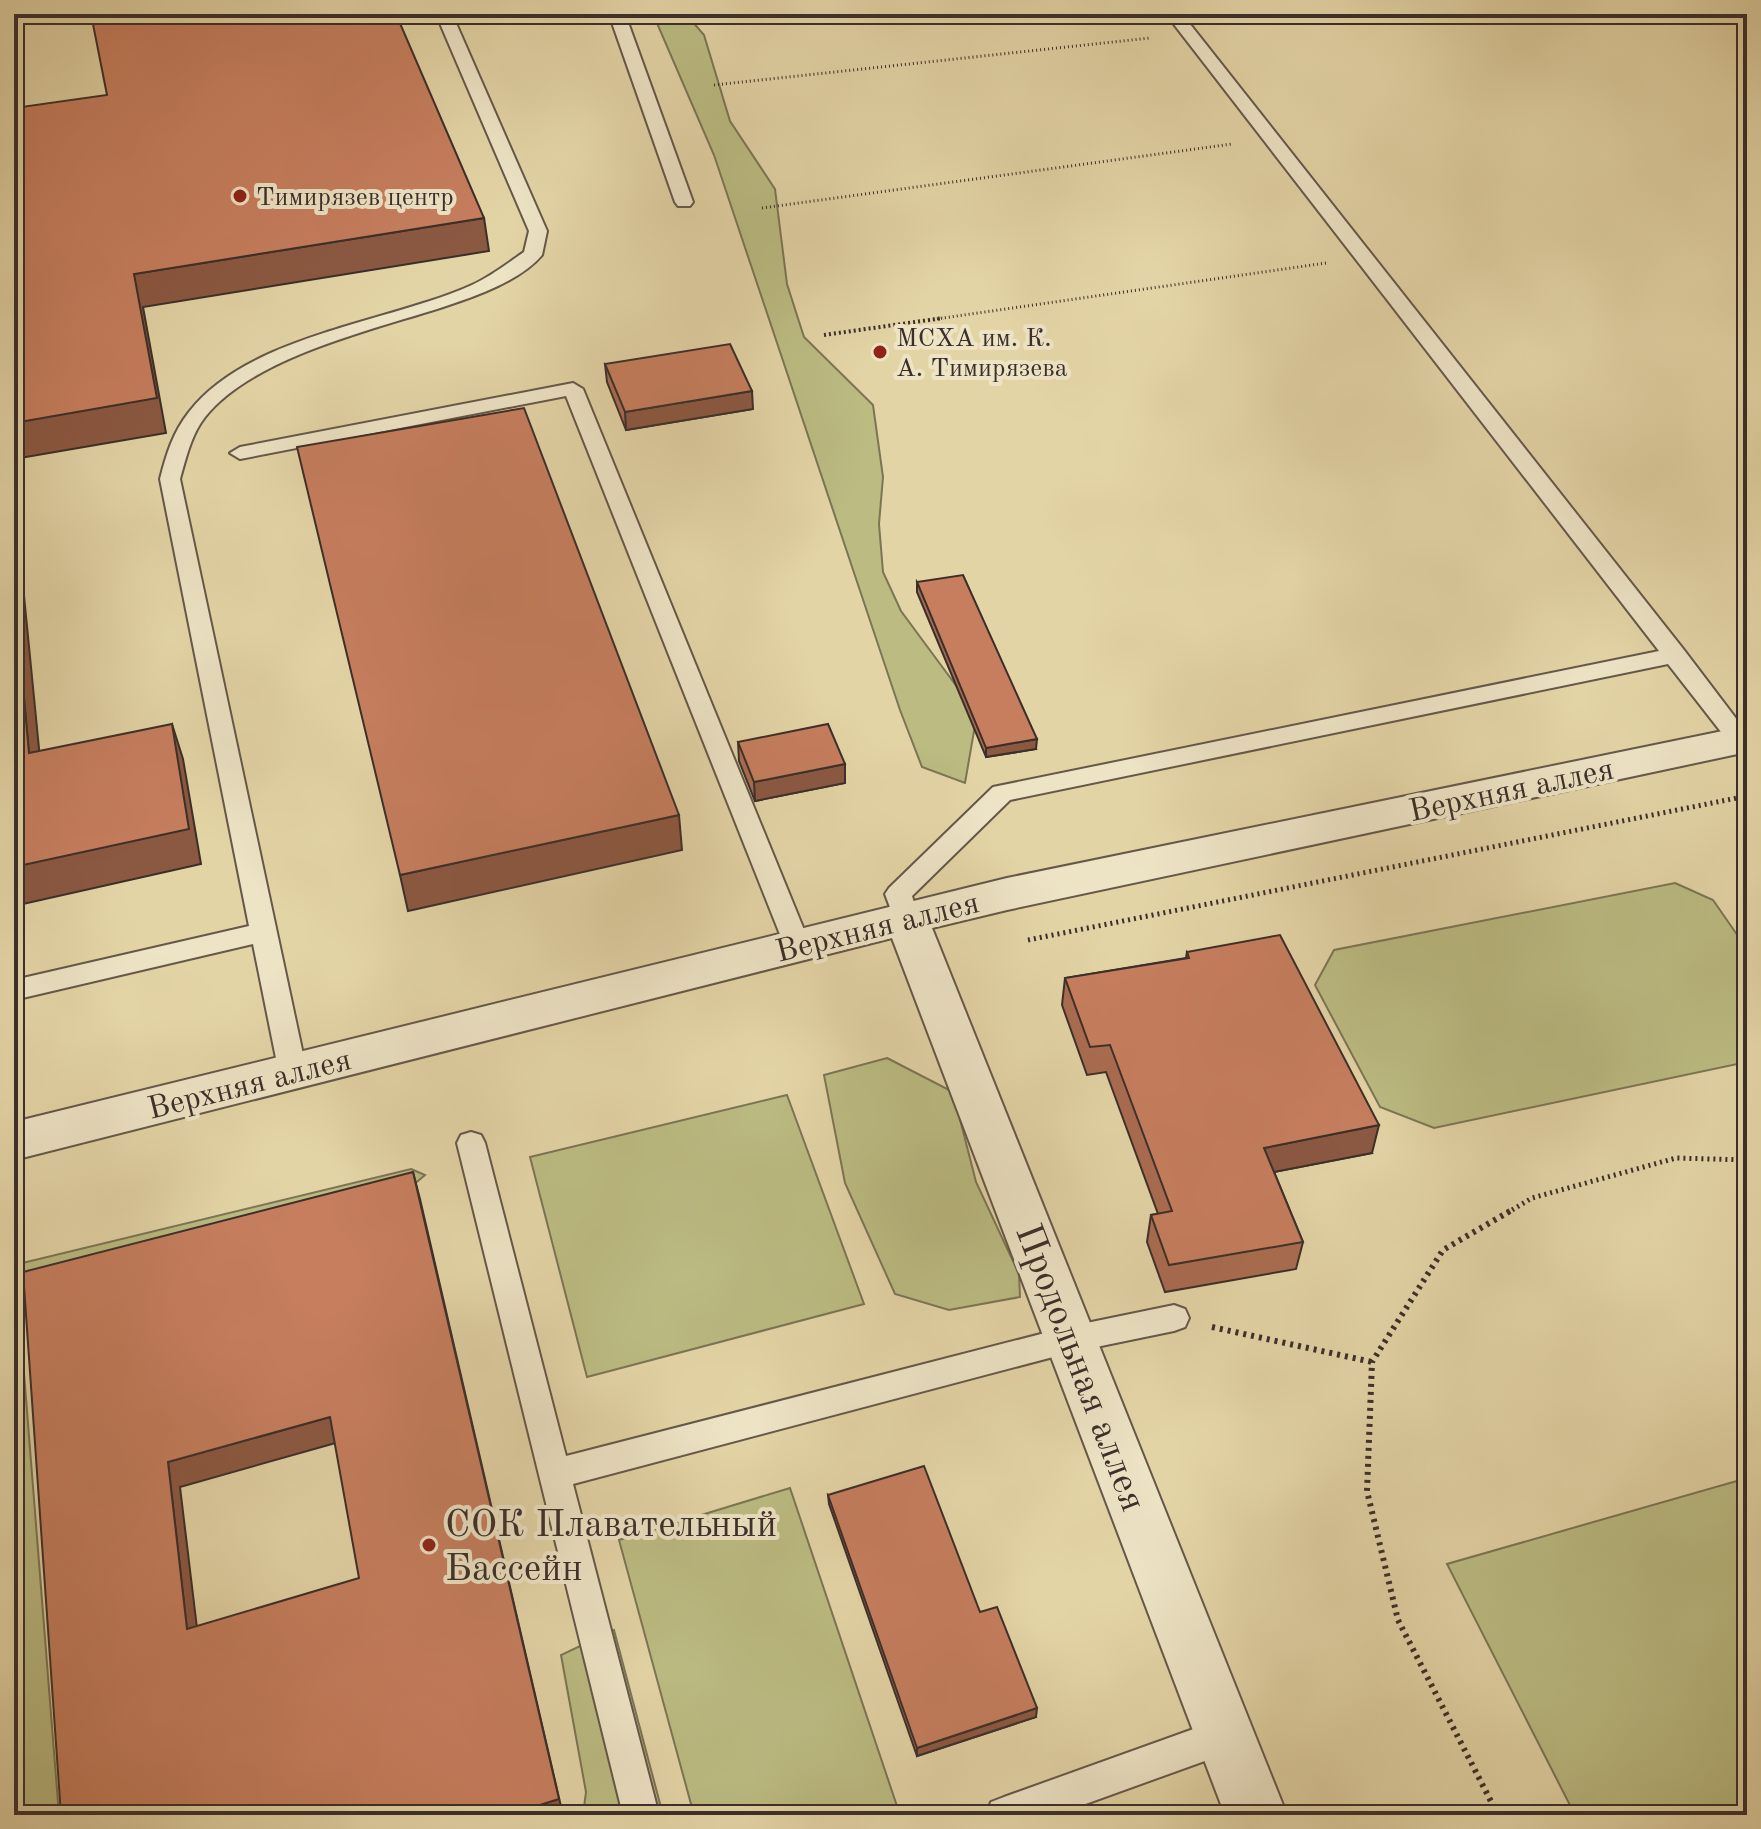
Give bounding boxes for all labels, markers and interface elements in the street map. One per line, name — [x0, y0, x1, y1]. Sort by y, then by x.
place label: Тимирязев центр — [256, 185, 454, 211]
marker: Тимирязев центр — [231, 187, 249, 205]
place label: МСХА им. К. А. Тимирязева — [896, 326, 1068, 382]
marker: МСХА им. К. А. Тимирязева — [871, 343, 889, 361]
street label: Верхняя аллея — [1406, 755, 1617, 829]
street label: Верхняя аллея — [773, 888, 983, 970]
street label: Верхняя аллея — [145, 1045, 355, 1127]
street label: Продольная аллея — [1007, 1219, 1151, 1517]
place label: СОК Плавательный Бассейн — [445, 1507, 777, 1589]
marker: СОК Плавательный Бассейн — [420, 1536, 438, 1554]

